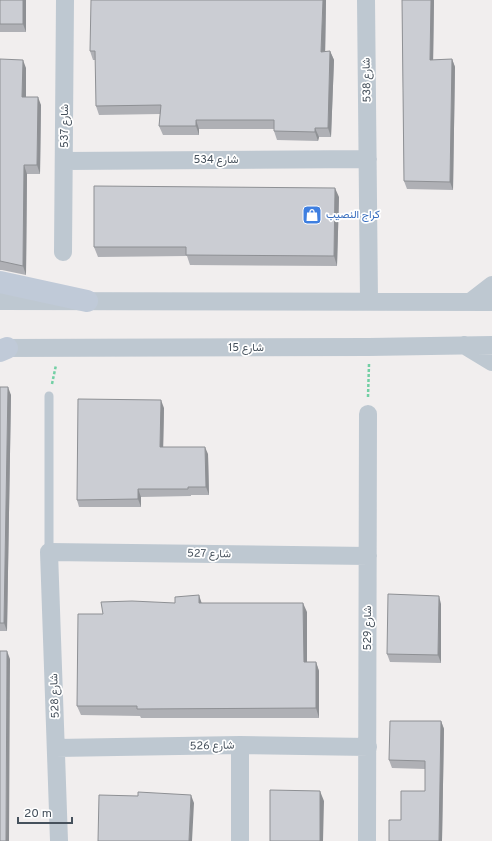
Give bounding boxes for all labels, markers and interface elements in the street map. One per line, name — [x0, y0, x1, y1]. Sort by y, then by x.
street label: شارع 538 — [360, 57, 374, 103]
street label: شارع 537 — [58, 104, 72, 148]
street label: شارع 534 — [193, 153, 239, 167]
shop icon: كراج النصيب — [301, 204, 323, 226]
place label: كراج النصيب — [326, 208, 380, 222]
street label: شارع 15 — [228, 341, 264, 355]
street label: شارع 527 — [187, 547, 231, 561]
street label: شارع 529 — [361, 605, 375, 650]
street label: شارع 528 — [47, 673, 63, 719]
street label: شارع 526 — [189, 739, 235, 753]
scale bar — [18, 799, 72, 825]
text: 20 m — [24, 806, 52, 822]

